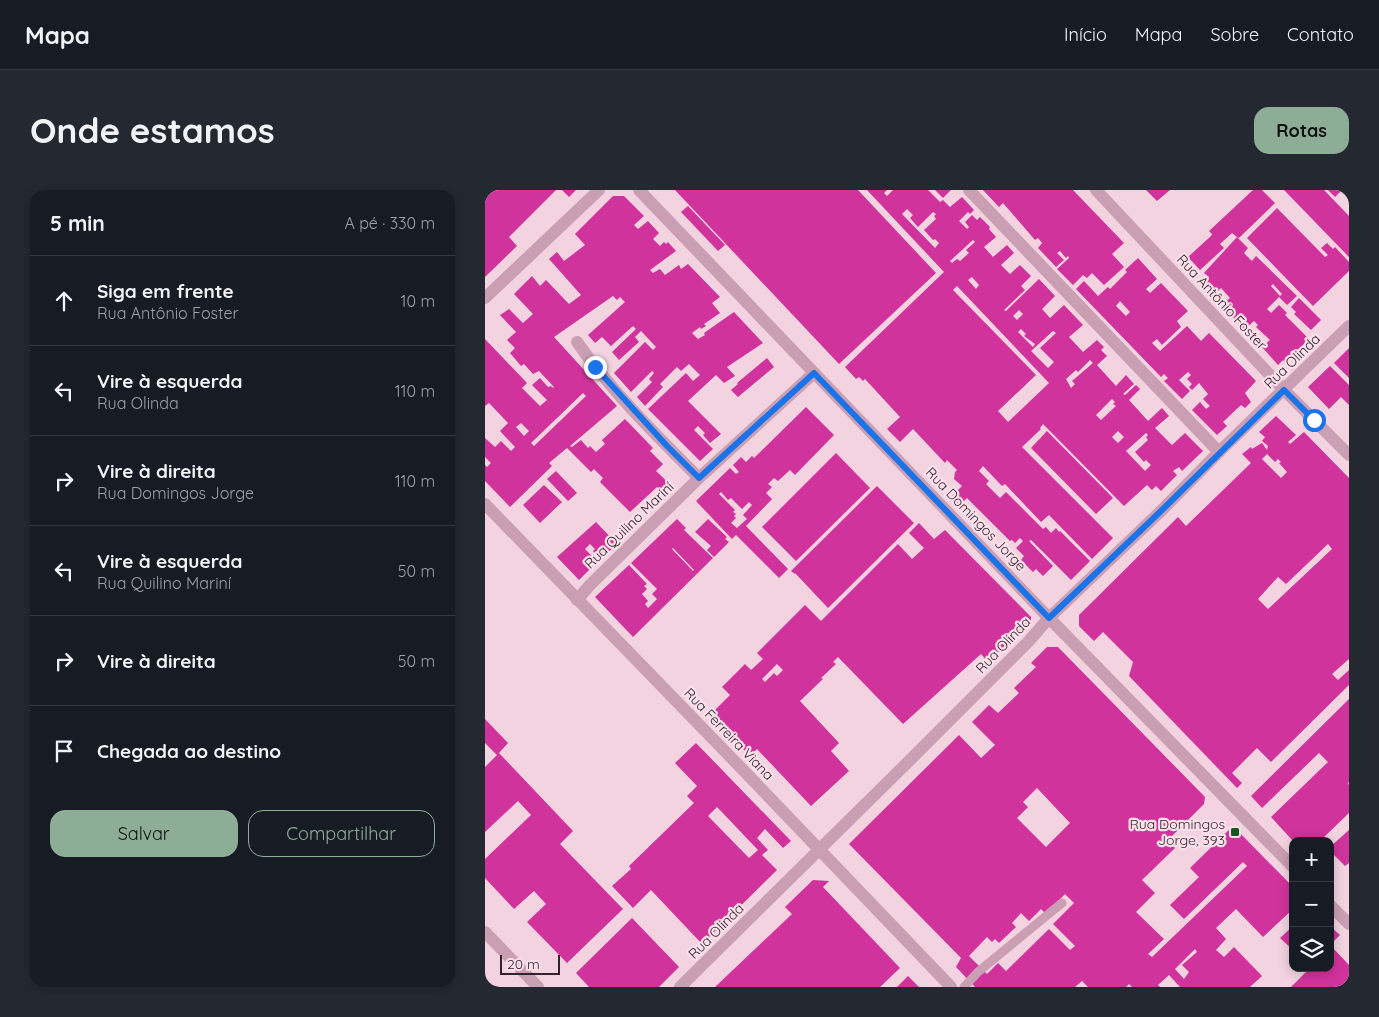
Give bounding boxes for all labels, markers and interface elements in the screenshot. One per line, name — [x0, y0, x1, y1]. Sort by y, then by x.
text: Mapa — [25, 20, 90, 50]
text: Início — [1064, 23, 1107, 46]
text: Mapa — [1135, 23, 1182, 46]
text: Sobre — [1210, 23, 1259, 46]
text: Contato — [1287, 23, 1354, 46]
button: Rotas — [1254, 107, 1349, 154]
text: Onde estamos — [30, 108, 275, 152]
text: 5 min — [50, 210, 105, 236]
text: A pé · 330 m — [344, 213, 435, 233]
street label: Rua Antônio Foster — [1173, 251, 1271, 354]
text: Siga em frente — [97, 279, 234, 303]
icon: ahead — [50, 287, 78, 315]
text: 10 m — [401, 291, 435, 311]
text: Rua Antônio Foster — [97, 303, 239, 323]
street label: Rua Olinda — [1260, 330, 1324, 392]
route end — [584, 356, 607, 379]
text: Vire à esquerda — [97, 369, 242, 393]
icon: left — [50, 377, 78, 405]
text: 110 m — [395, 381, 435, 401]
text: Rua Olinda — [97, 393, 179, 413]
route start — [1303, 409, 1326, 432]
text: Vire à direita — [97, 459, 216, 483]
street label: Rua Domingos Jorge — [922, 463, 1030, 575]
icon: right — [50, 467, 78, 495]
text: 110 m — [395, 471, 435, 491]
street label: Rua Quilino Mariní — [581, 478, 677, 572]
text: Rua Domingos Jorge — [97, 483, 254, 503]
text: Vire à esquerda — [97, 549, 242, 573]
icon: left — [50, 557, 78, 585]
text: 50 m — [398, 561, 435, 581]
text: Rua Quilino Mariní — [97, 573, 231, 593]
street label: Rua Olinda — [972, 613, 1034, 677]
icon: right — [50, 647, 78, 675]
text: Vire à direita — [97, 649, 216, 673]
text: 50 m — [398, 651, 435, 671]
street label: Rua Ferreira Viana — [680, 684, 778, 784]
icon: arrive — [50, 737, 78, 765]
text: Chegada ao destino — [97, 739, 281, 763]
button: Salvar — [50, 810, 238, 857]
button: Compartilhar — [248, 810, 435, 857]
place label: Rua Domingos Jorge, 393 — [1130, 815, 1225, 849]
marker: Rua Domingos Jorge, 393 — [1229, 826, 1241, 838]
map controls — [1289, 837, 1334, 972]
button: + — [1289, 837, 1334, 882]
button: − — [1289, 882, 1334, 927]
street label: Rua Olinda — [684, 899, 748, 963]
button: layers — [1289, 927, 1334, 972]
scale bar — [500, 952, 560, 975]
text: 20 m — [507, 955, 540, 973]

